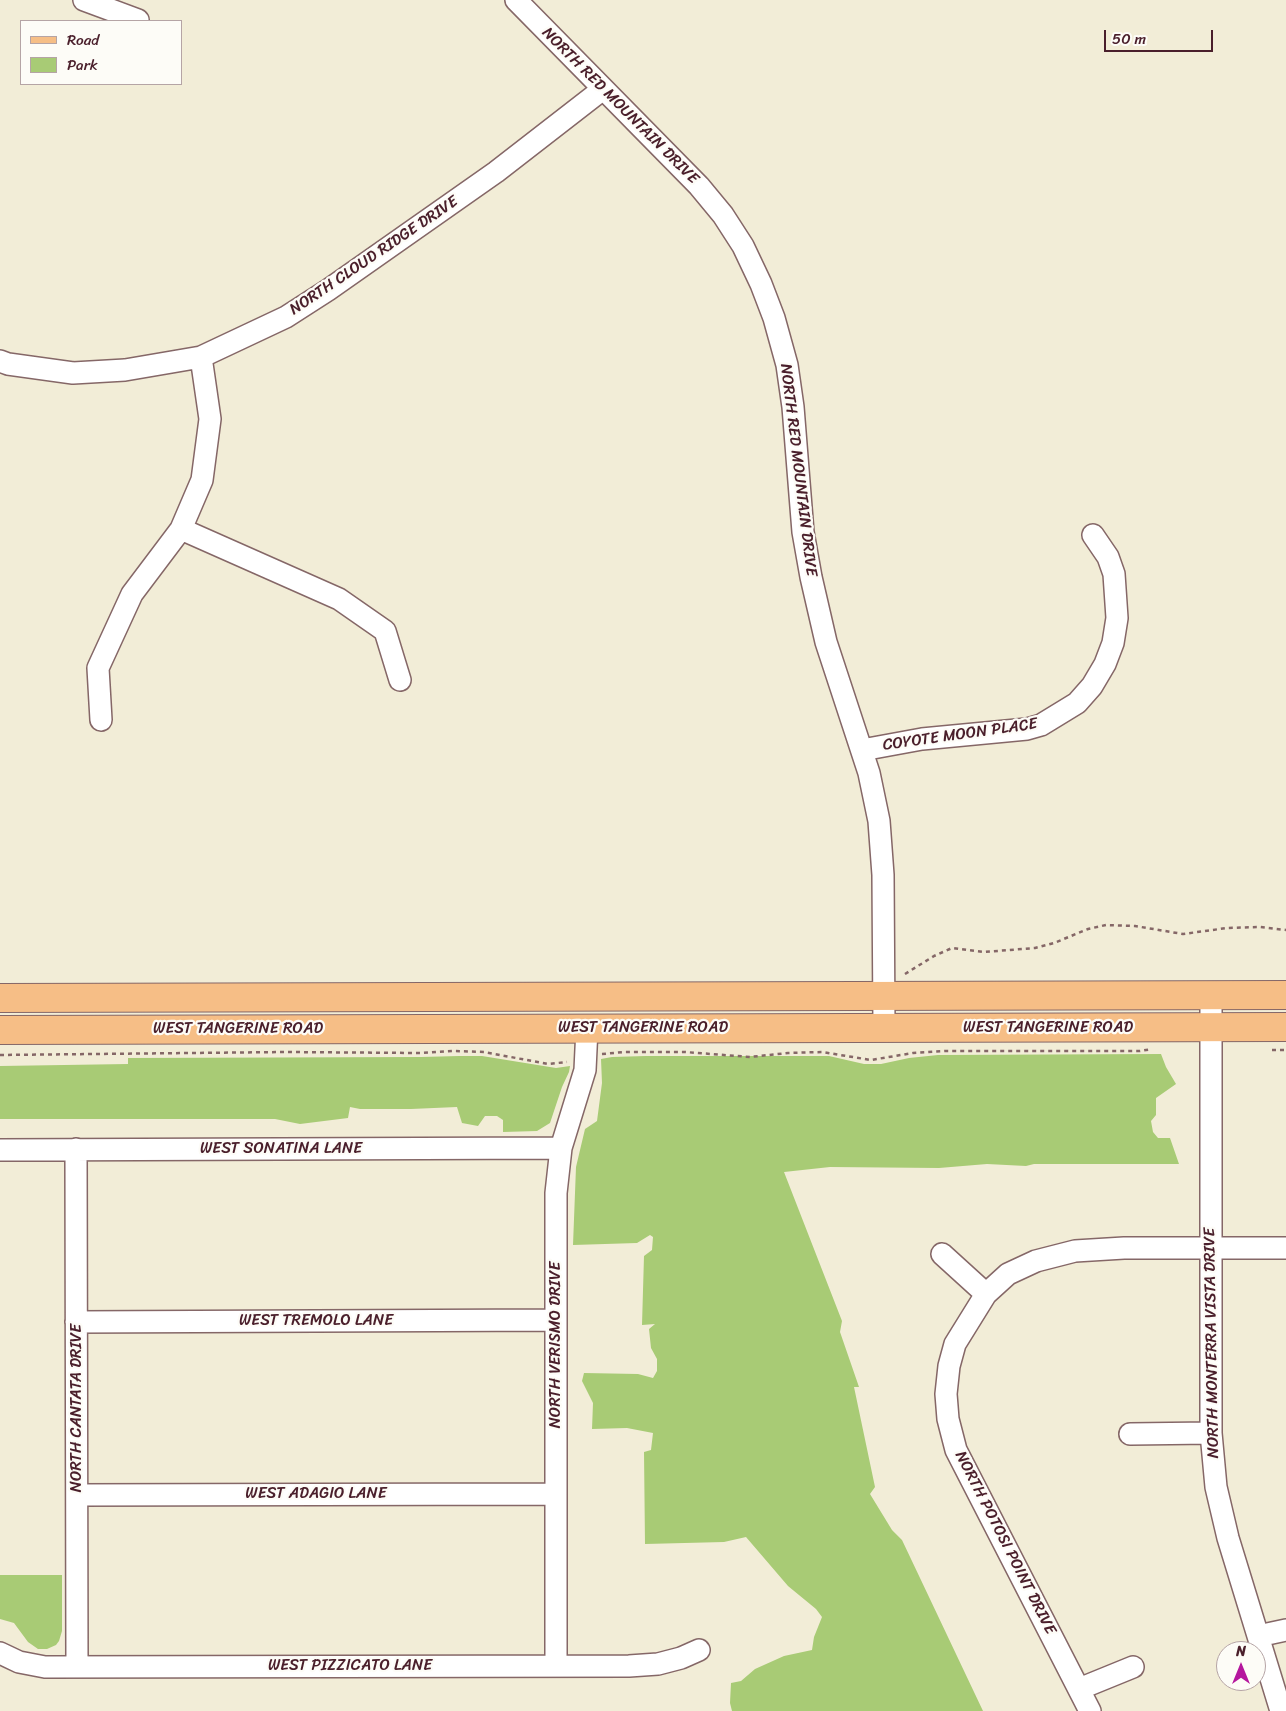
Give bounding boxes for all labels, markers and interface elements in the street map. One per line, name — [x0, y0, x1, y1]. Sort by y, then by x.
legend — [20, 20, 182, 85]
scale bar — [1106, 20, 1215, 52]
street label: NORTH RED MOUNTAIN DRIVE — [538, 24, 702, 188]
text: 50 m — [1112, 26, 1146, 52]
text: Road — [67, 27, 99, 53]
text: Park — [67, 52, 98, 78]
street label: NORTH CLOUD RIDGE DRIVE — [286, 192, 462, 320]
street label: NORTH RED MOUNTAIN DRIVE — [775, 363, 821, 577]
street label: COYOTE MOON PLACE — [882, 715, 1038, 755]
street label: WEST TANGERINE ROAD — [558, 1018, 728, 1038]
street label: WEST TANGERINE ROAD — [963, 1018, 1133, 1038]
street label: WEST TANGERINE ROAD — [153, 1019, 323, 1039]
street label: WEST SONATINA LANE — [200, 1139, 362, 1159]
street label: NORTH MONTERRA VISTA DRIVE — [1200, 1228, 1224, 1458]
street label: NORTH VERISMO DRIVE — [546, 1262, 566, 1428]
street label: WEST TREMOLO LANE — [239, 1311, 393, 1331]
street label: NORTH CANTATA DRIVE — [67, 1324, 87, 1492]
street label: NORTH POTOSI POINT DRIVE — [950, 1448, 1060, 1638]
street label: WEST ADAGIO LANE — [245, 1484, 387, 1504]
text: N — [1236, 1639, 1246, 1664]
north arrow — [1216, 1641, 1266, 1691]
street label: WEST PIZZICATO LANE — [268, 1656, 432, 1676]

